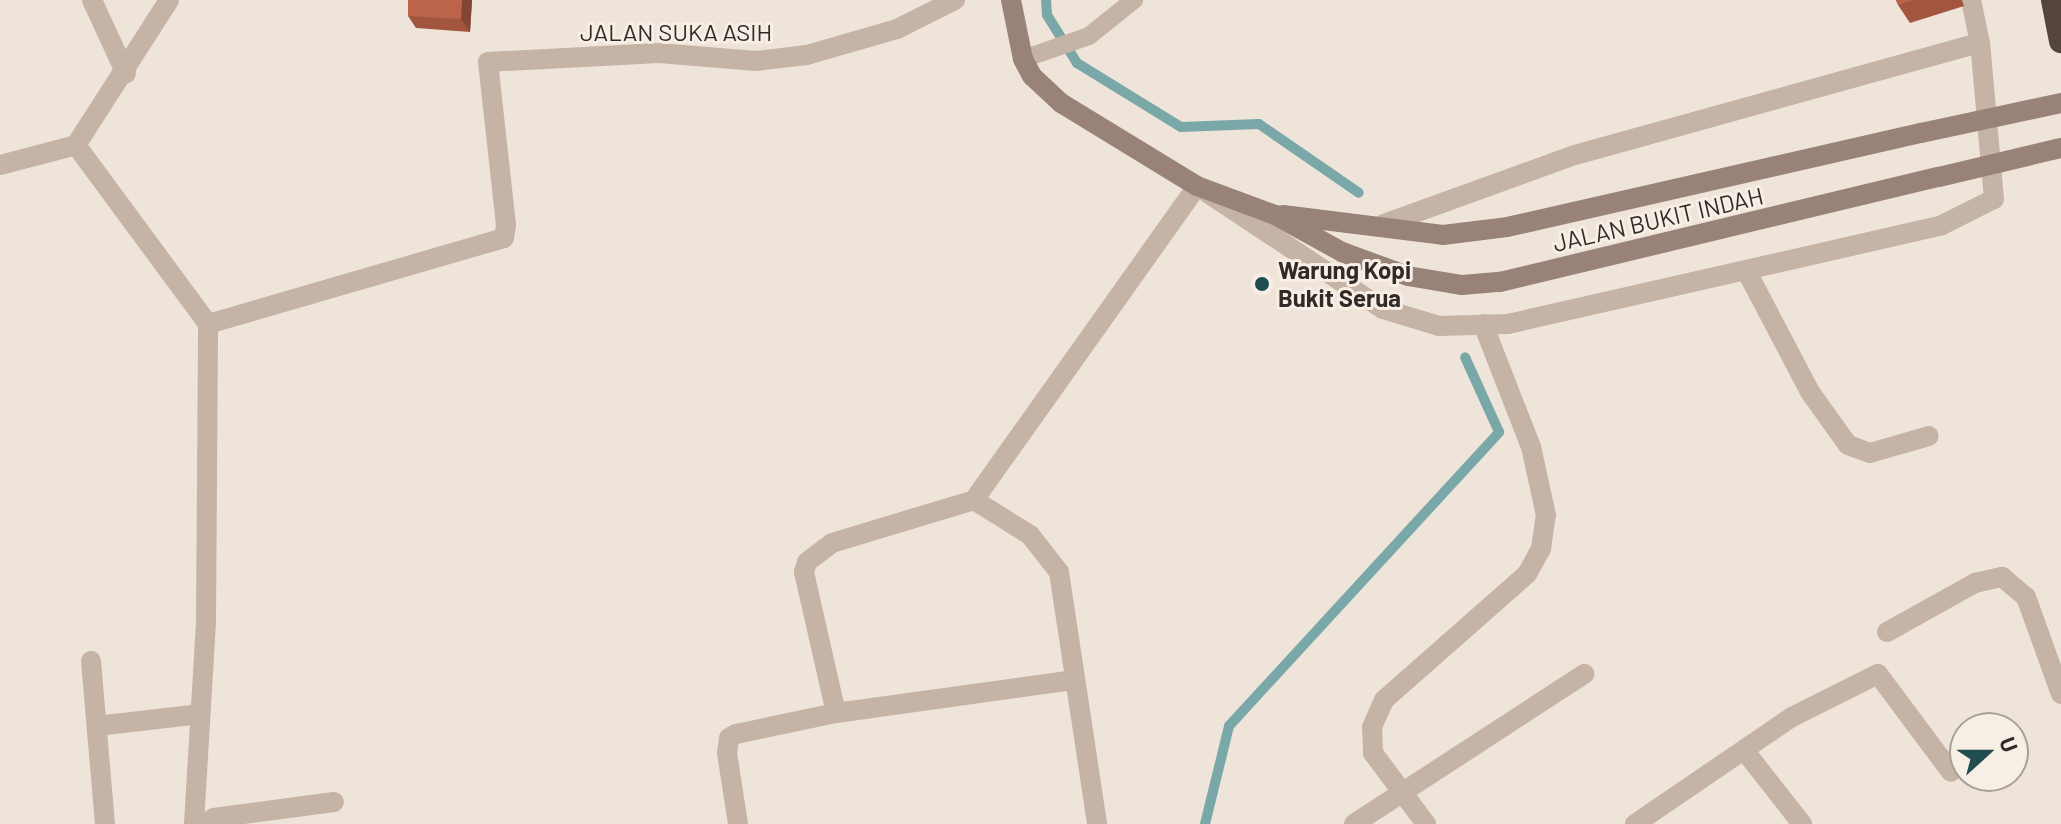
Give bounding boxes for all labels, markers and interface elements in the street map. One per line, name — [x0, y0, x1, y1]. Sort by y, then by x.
street label: JALAN SUKA ASIH — [580, 18, 772, 46]
street label: JALAN BUKIT INDAH — [1550, 181, 1766, 257]
place label: Warung Kopi Bukit Serua — [1278, 256, 1411, 312]
marker: Warung Kopi Bukit Serua — [1253, 275, 1271, 293]
north arrow — [1949, 712, 2029, 792]
text: U — [1995, 733, 2024, 755]

